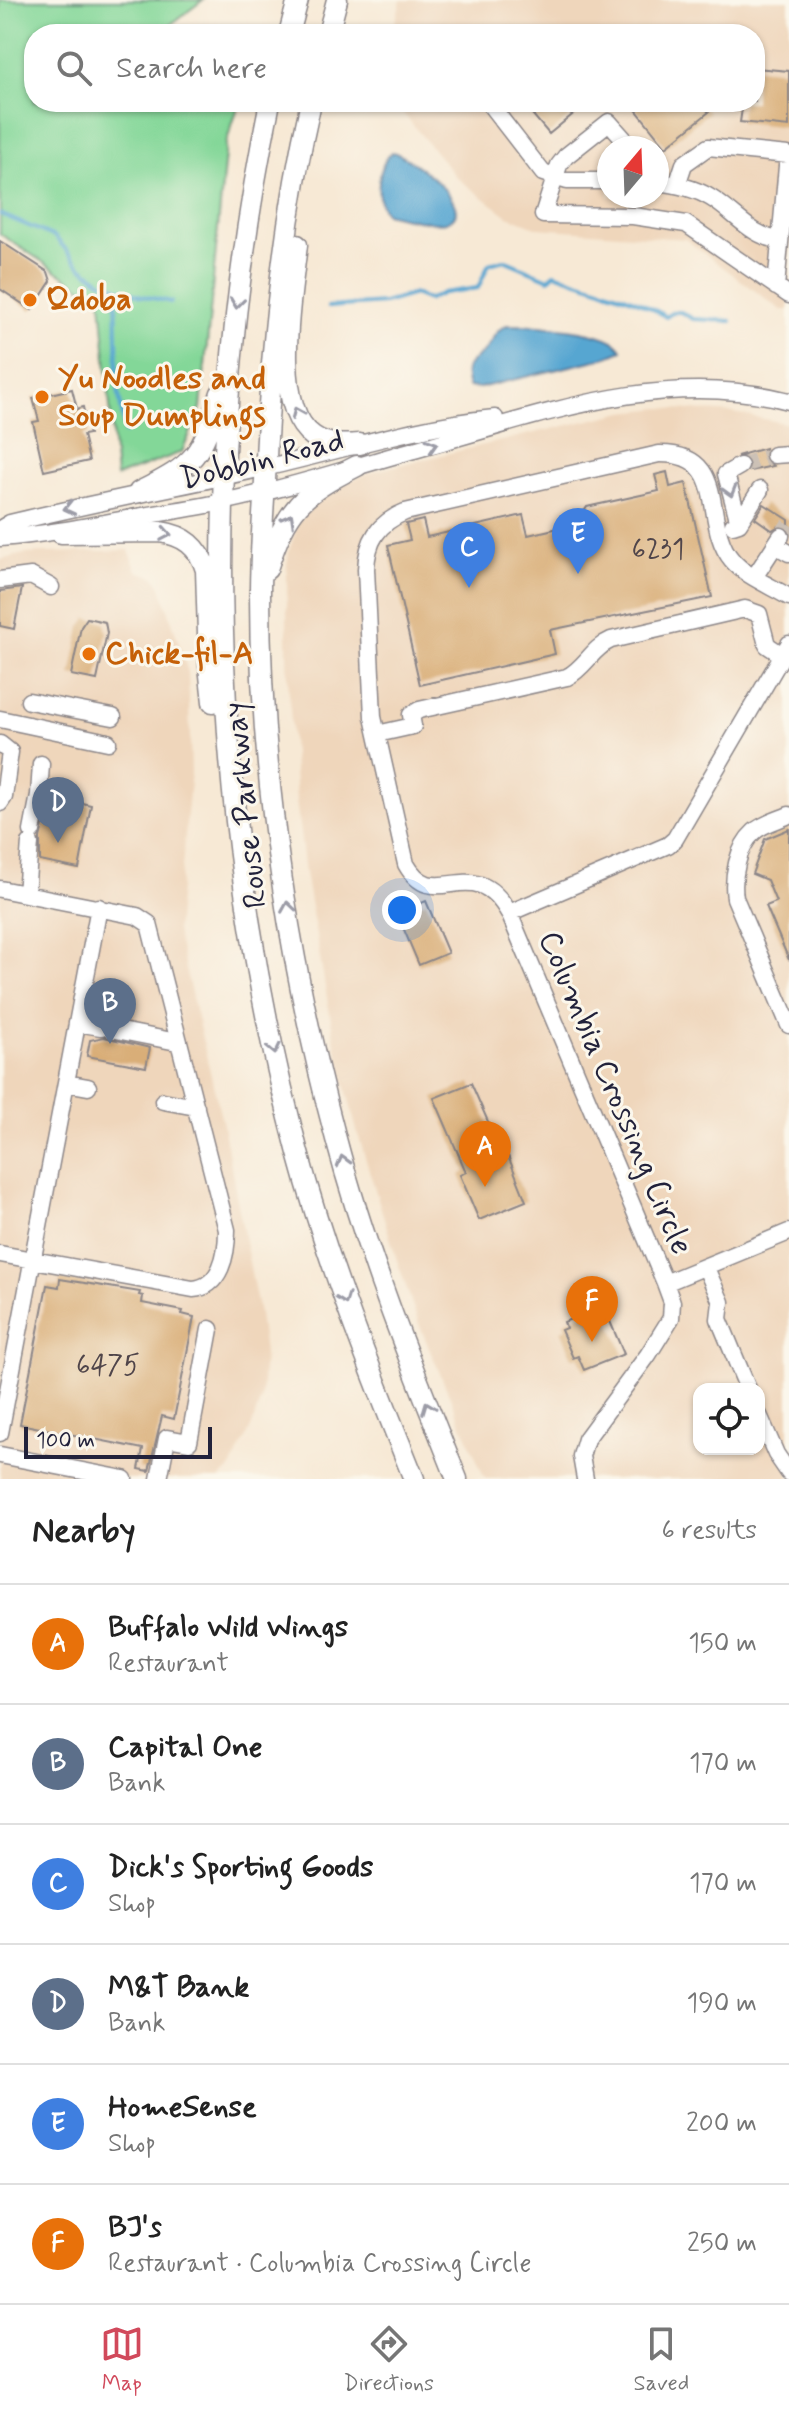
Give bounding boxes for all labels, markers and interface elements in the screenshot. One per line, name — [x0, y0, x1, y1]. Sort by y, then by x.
search box — [24, 24, 765, 112]
icon: search — [52, 46, 96, 90]
text: Search here — [116, 49, 267, 88]
north arrow — [597, 136, 669, 208]
place label: Qdoba — [46, 279, 132, 321]
marker: Qdoba — [21, 291, 39, 309]
one-way arrow — [228, 297, 245, 310]
place label: Yu Noodles and Soup Dumplings — [58, 358, 266, 441]
marker: Yu Noodles and Soup Dumplings — [33, 388, 51, 406]
one-way arrow — [291, 406, 307, 421]
street label: Dobbin Road — [176, 419, 348, 501]
one-way arrow — [425, 438, 439, 454]
one-way arrow — [721, 483, 737, 497]
one-way arrow — [63, 499, 76, 516]
pin: E — [552, 508, 604, 574]
one-way arrow — [279, 514, 295, 528]
pin: C — [443, 522, 495, 588]
one-way arrow — [160, 525, 173, 542]
house number: 6231 — [631, 532, 685, 569]
place label: Chick-fil-A — [105, 633, 254, 675]
marker: Chick-fil-A — [80, 645, 98, 663]
street label: Rouse Parkway — [214, 700, 278, 910]
pin: D — [32, 777, 84, 843]
your location — [382, 890, 422, 930]
one-way arrow — [280, 900, 297, 914]
street label: Columbia Crossing Circle — [528, 925, 702, 1261]
pin: B — [84, 978, 136, 1044]
one-way arrow — [264, 1042, 281, 1056]
pin: A — [459, 1121, 511, 1187]
one-way arrow — [335, 1155, 352, 1169]
pin: F — [566, 1276, 618, 1342]
one-way arrow — [335, 1291, 351, 1305]
house number: 6475 — [76, 1348, 140, 1385]
map controls — [693, 1383, 765, 1455]
button: locate — [693, 1383, 765, 1455]
one-way arrow — [421, 1400, 438, 1414]
scale bar — [24, 1423, 212, 1459]
text: 100 m — [36, 1427, 95, 1455]
text: Nearby — [32, 1509, 136, 1554]
text: 6 results — [662, 1514, 757, 1548]
text: Buffalo Wild Wings — [108, 1608, 348, 1647]
text: A — [49, 1627, 67, 1661]
text: 150 m — [688, 1627, 757, 1661]
text: Restaurant — [108, 1647, 229, 1681]
text: Capital One — [108, 1728, 263, 1767]
text: B — [50, 1747, 66, 1781]
text: 170 m — [689, 1747, 757, 1781]
text: Bank — [108, 1767, 165, 1801]
text: Dick's Sporting Goods — [108, 1848, 373, 1887]
text: C — [49, 1867, 67, 1901]
text: 170 m — [689, 1867, 757, 1901]
text: Shop — [108, 1887, 156, 1921]
text: M&T Bank — [108, 1968, 249, 2007]
text: D — [49, 1987, 67, 2021]
text: 190 m — [687, 1987, 757, 2021]
text: Bank — [108, 2007, 165, 2041]
text: HomeSense — [108, 2088, 257, 2127]
text: E — [50, 2107, 66, 2141]
text: 200 m — [686, 2107, 757, 2141]
text: Shop — [108, 2127, 156, 2161]
text: BJ's — [108, 2208, 162, 2247]
text: F — [51, 2227, 65, 2261]
text: 250 m — [687, 2227, 757, 2261]
text: Restaurant · Columbia Crossing Circle — [108, 2247, 531, 2281]
tab: Map — [100, 2322, 144, 2398]
tab: Directions — [343, 2322, 434, 2398]
tab: Saved — [634, 2322, 689, 2398]

